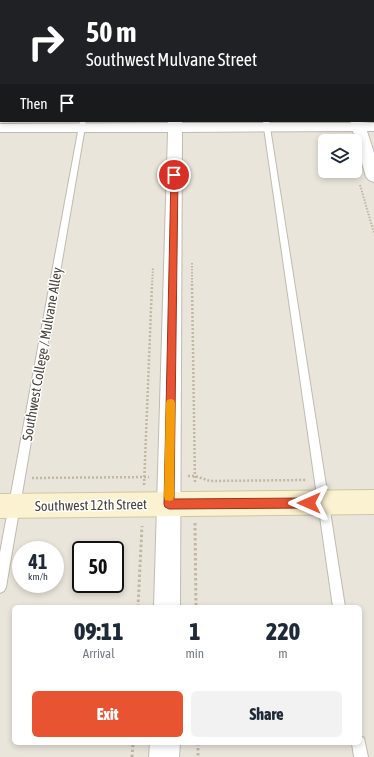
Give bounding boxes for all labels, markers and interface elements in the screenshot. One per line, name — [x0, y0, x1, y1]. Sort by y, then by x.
icon: right — [20, 16, 72, 68]
text: 50 m — [86, 16, 136, 48]
text: Southwest Mulvane Street — [86, 49, 257, 70]
icon: arrive — [56, 92, 78, 114]
text: Then — [20, 95, 48, 112]
map controls — [318, 134, 362, 178]
button: layers — [318, 134, 362, 178]
pin — [157, 158, 191, 192]
icon: arrive — [163, 164, 185, 186]
street label: Southwest College / Mulvane Alley — [19, 266, 65, 442]
position arrow — [288, 482, 330, 524]
street label: Southwest 12th Street — [35, 496, 147, 514]
speed limit sign: 50 — [72, 541, 124, 593]
text: 41 — [29, 550, 47, 573]
text: km/h — [28, 571, 48, 582]
text: 09:11 — [74, 618, 123, 645]
text: 1 — [189, 618, 200, 645]
text: 220 — [266, 618, 300, 645]
text: Arrival — [83, 646, 115, 661]
text: min — [185, 646, 204, 661]
text: m — [278, 646, 288, 661]
button: Exit — [32, 691, 183, 737]
button: Share — [191, 691, 342, 737]

